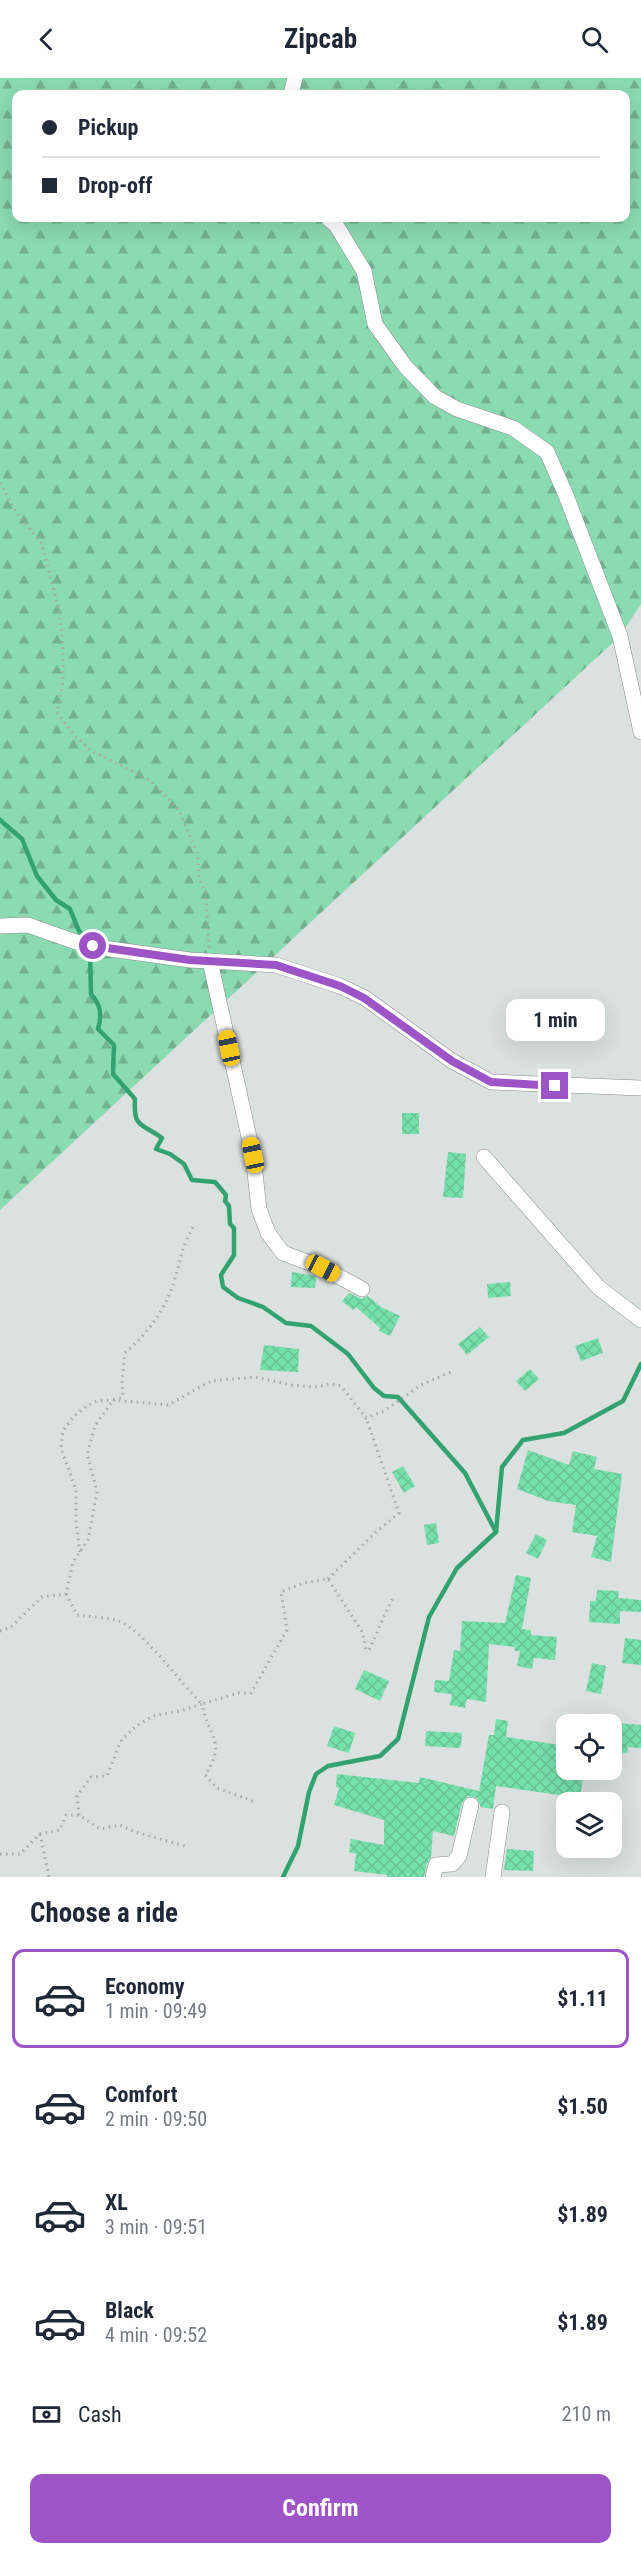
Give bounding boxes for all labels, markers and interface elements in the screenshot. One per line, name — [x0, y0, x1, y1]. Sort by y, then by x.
icon: back — [30, 23, 63, 56]
text: Zipcab — [284, 23, 357, 55]
icon: search — [578, 23, 611, 56]
text: Pickup — [78, 115, 138, 140]
text: Drop-off — [78, 173, 152, 198]
route start — [79, 932, 106, 959]
callout: 1 min — [506, 999, 604, 1041]
text: 1 min — [533, 1008, 578, 1032]
car — [216, 1029, 242, 1067]
route end — [541, 1072, 568, 1099]
car — [240, 1136, 266, 1174]
car — [303, 1252, 343, 1284]
map controls — [556, 1714, 622, 1858]
button: locate — [556, 1714, 622, 1780]
button: layers — [556, 1792, 622, 1858]
text: Choose a ride — [30, 1897, 178, 1929]
icon: car — [33, 1972, 87, 2026]
text: Economy — [105, 1974, 185, 1999]
text: $1.11 — [557, 1986, 608, 2011]
text: 1 min · 09:49 — [105, 1999, 207, 2023]
icon: car — [33, 2080, 87, 2134]
text: Comfort — [105, 2082, 178, 2107]
text: $1.50 — [557, 2094, 608, 2119]
text: 2 min · 09:50 — [105, 2107, 207, 2131]
icon: car — [33, 2188, 87, 2242]
text: XL — [105, 2190, 128, 2215]
text: $1.89 — [557, 2202, 608, 2227]
text: 3 min · 09:51 — [105, 2215, 207, 2239]
icon: car — [33, 2296, 87, 2350]
text: Black — [105, 2298, 154, 2323]
text: $1.89 — [557, 2310, 608, 2335]
text: 4 min · 09:52 — [105, 2323, 207, 2347]
icon: cash — [30, 2398, 63, 2431]
text: Cash — [78, 2402, 122, 2427]
text: 210 m — [562, 2402, 611, 2426]
button: Confirm — [30, 2474, 611, 2543]

